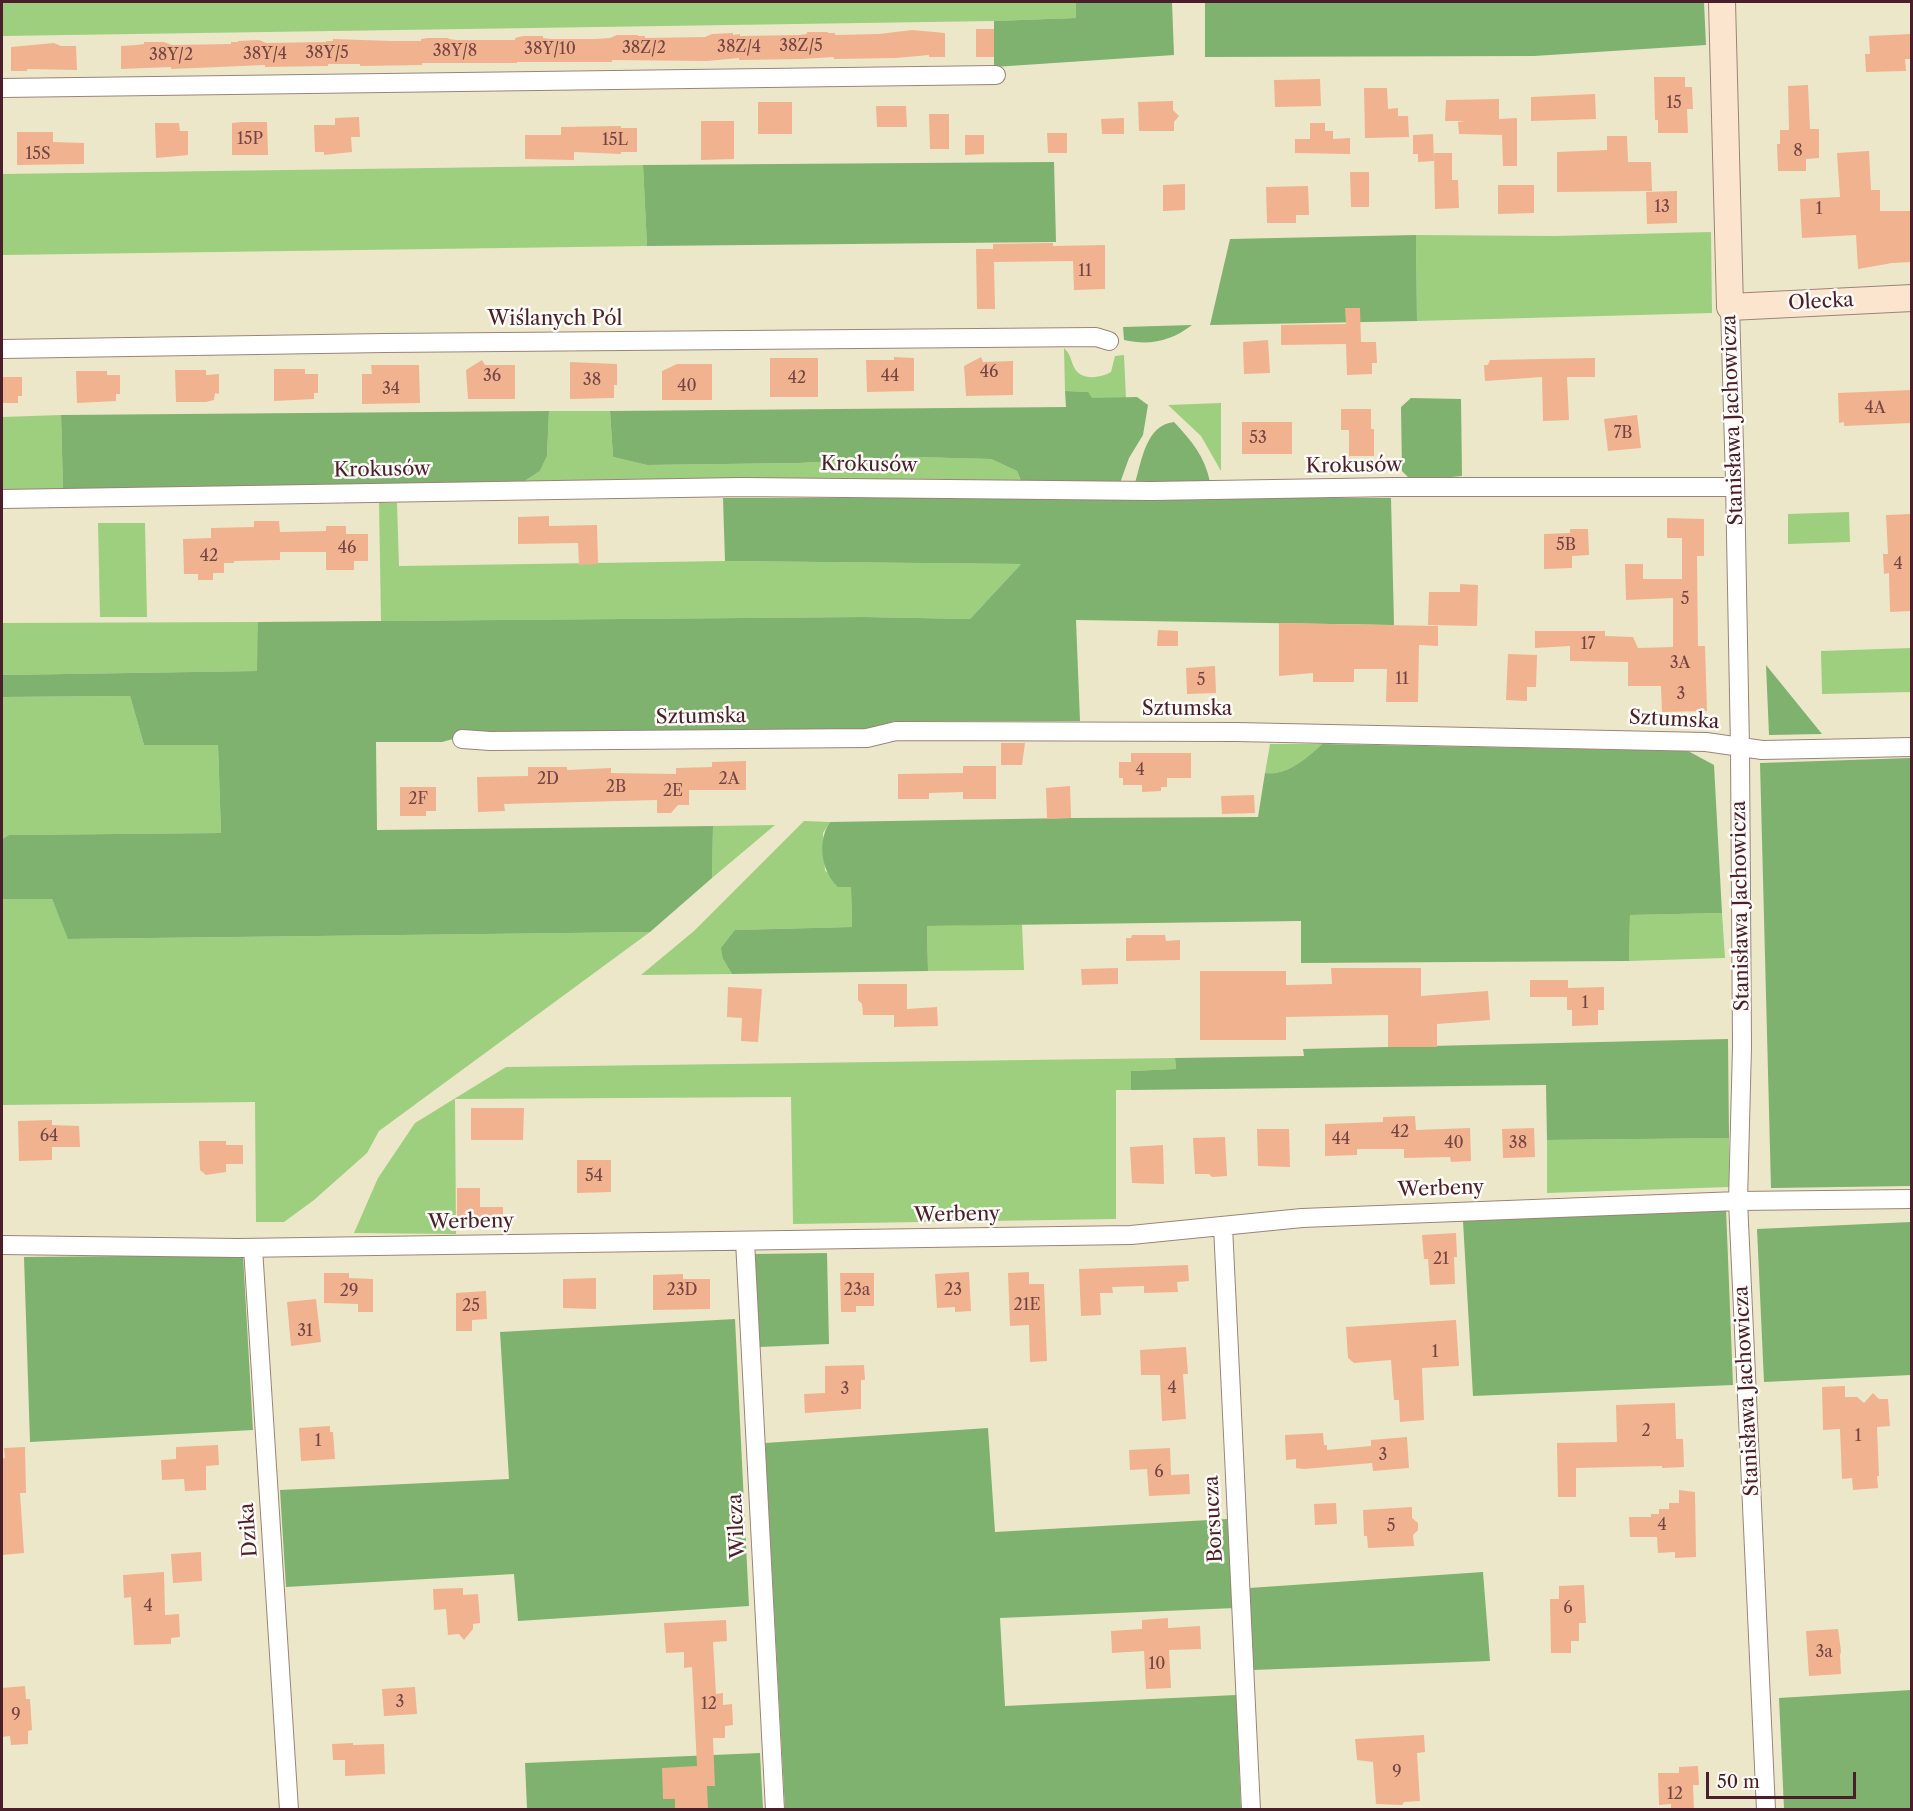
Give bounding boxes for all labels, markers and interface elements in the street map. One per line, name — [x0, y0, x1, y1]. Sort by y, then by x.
house number: 38Z/5 — [779, 36, 823, 56]
house number: 38Z/4 — [717, 37, 761, 57]
house number: 38Z/2 — [622, 38, 666, 58]
house number: 38Y/10 — [524, 39, 576, 59]
house number: 38Y/8 — [433, 41, 477, 61]
house number: 38Y/5 — [305, 43, 349, 63]
house number: 38Y/4 — [243, 44, 287, 64]
house number: 38Y/2 — [149, 45, 193, 65]
house number: 15 — [1666, 93, 1682, 113]
house number: 15P — [237, 129, 263, 149]
house number: 15L — [602, 130, 628, 150]
house number: 8 — [1793, 141, 1803, 161]
house number: 15S — [26, 144, 50, 164]
house number: 13 — [1654, 197, 1670, 217]
house number: 1 — [1816, 199, 1822, 219]
house number: 11 — [1078, 261, 1092, 281]
street label: Olecka — [1788, 288, 1854, 316]
street label: Wiślanych Pól — [487, 307, 623, 331]
street label: Stanisława Jachowicza — [1717, 314, 1749, 526]
house number: 46 — [980, 362, 998, 382]
house number: 36 — [483, 366, 501, 386]
house number: 44 — [881, 366, 899, 386]
house number: 42 — [788, 368, 806, 388]
house number: 38 — [583, 370, 601, 390]
house number: 40 — [677, 376, 697, 396]
house number: 34 — [382, 379, 400, 399]
house number: 4A — [1864, 398, 1886, 418]
house number: 7B — [1613, 423, 1633, 443]
house number: 53 — [1249, 428, 1267, 448]
street label: Krokusów — [820, 452, 918, 478]
street label: Krokusów — [1305, 453, 1403, 479]
street label: Krokusów — [333, 457, 431, 483]
house number: 5B — [1556, 535, 1576, 555]
house number: 46 — [338, 538, 356, 558]
house number: 42 — [200, 546, 218, 566]
house number: 4 — [1893, 554, 1903, 574]
house number: 5 — [1681, 589, 1689, 609]
house number: 17 — [1581, 634, 1595, 654]
house number: 3A — [1670, 653, 1690, 673]
house number: 11 — [1395, 669, 1409, 689]
house number: 5 — [1197, 670, 1205, 690]
house number: 3 — [1677, 684, 1685, 704]
street label: Sztumska — [1142, 697, 1232, 721]
street label: Sztumska — [656, 704, 746, 730]
street label: Sztumska — [1628, 706, 1720, 734]
house number: 4 — [1135, 760, 1145, 780]
house number: 2D — [537, 769, 559, 789]
house number: 2A — [718, 769, 740, 789]
house number: 2B — [606, 777, 626, 797]
house number: 2E — [663, 781, 683, 801]
house number: 2F — [408, 789, 428, 809]
street label: Stanisława Jachowicza — [1727, 800, 1755, 1012]
house number: 1 — [1582, 993, 1588, 1013]
house number: 42 — [1391, 1122, 1409, 1142]
house number: 64 — [40, 1126, 58, 1146]
house number: 44 — [1332, 1129, 1350, 1149]
house number: 40 — [1444, 1133, 1464, 1153]
house number: 38 — [1509, 1133, 1527, 1153]
house number: 54 — [585, 1166, 603, 1186]
street label: Werbeny — [1397, 1176, 1485, 1202]
street label: Werbeny — [914, 1202, 1000, 1228]
street label: Werbeny — [428, 1209, 514, 1235]
house number: 21 — [1433, 1249, 1449, 1269]
house number: 23D — [667, 1280, 697, 1300]
house number: 23a — [844, 1280, 870, 1300]
house number: 23 — [944, 1280, 962, 1300]
house number: 29 — [340, 1281, 358, 1301]
street label: Stanisława Jachowicza — [1729, 1285, 1765, 1497]
house number: 21E — [1014, 1295, 1040, 1315]
house number: 25 — [462, 1296, 480, 1316]
house number: 31 — [297, 1321, 313, 1341]
house number: 1 — [1432, 1342, 1438, 1362]
house number: 4 — [1167, 1378, 1177, 1398]
house number: 3 — [841, 1379, 849, 1399]
house number: 2 — [1641, 1421, 1651, 1441]
house number: 1 — [1855, 1426, 1861, 1446]
house number: 1 — [315, 1431, 321, 1451]
house number: 3 — [1379, 1445, 1387, 1465]
house number: 6 — [1154, 1462, 1164, 1482]
street label: Borsucza — [1200, 1475, 1228, 1563]
street label: Wilcza — [723, 1493, 751, 1559]
street label: Dzika — [235, 1502, 263, 1558]
house number: 4 — [1657, 1515, 1667, 1535]
house number: 5 — [1387, 1516, 1395, 1536]
house number: 4 — [143, 1596, 153, 1616]
house number: 6 — [1563, 1598, 1573, 1618]
house number: 3a — [1815, 1642, 1833, 1662]
house number: 10 — [1149, 1654, 1165, 1674]
house number: 3 — [396, 1692, 404, 1712]
house number: 12 — [701, 1694, 717, 1714]
house number: 9 — [11, 1705, 21, 1725]
scale bar — [1709, 1760, 1859, 1798]
house number: 9 — [1392, 1762, 1402, 1782]
text: 50 m — [1717, 1771, 1760, 1793]
house number: 12 — [1667, 1784, 1683, 1804]

